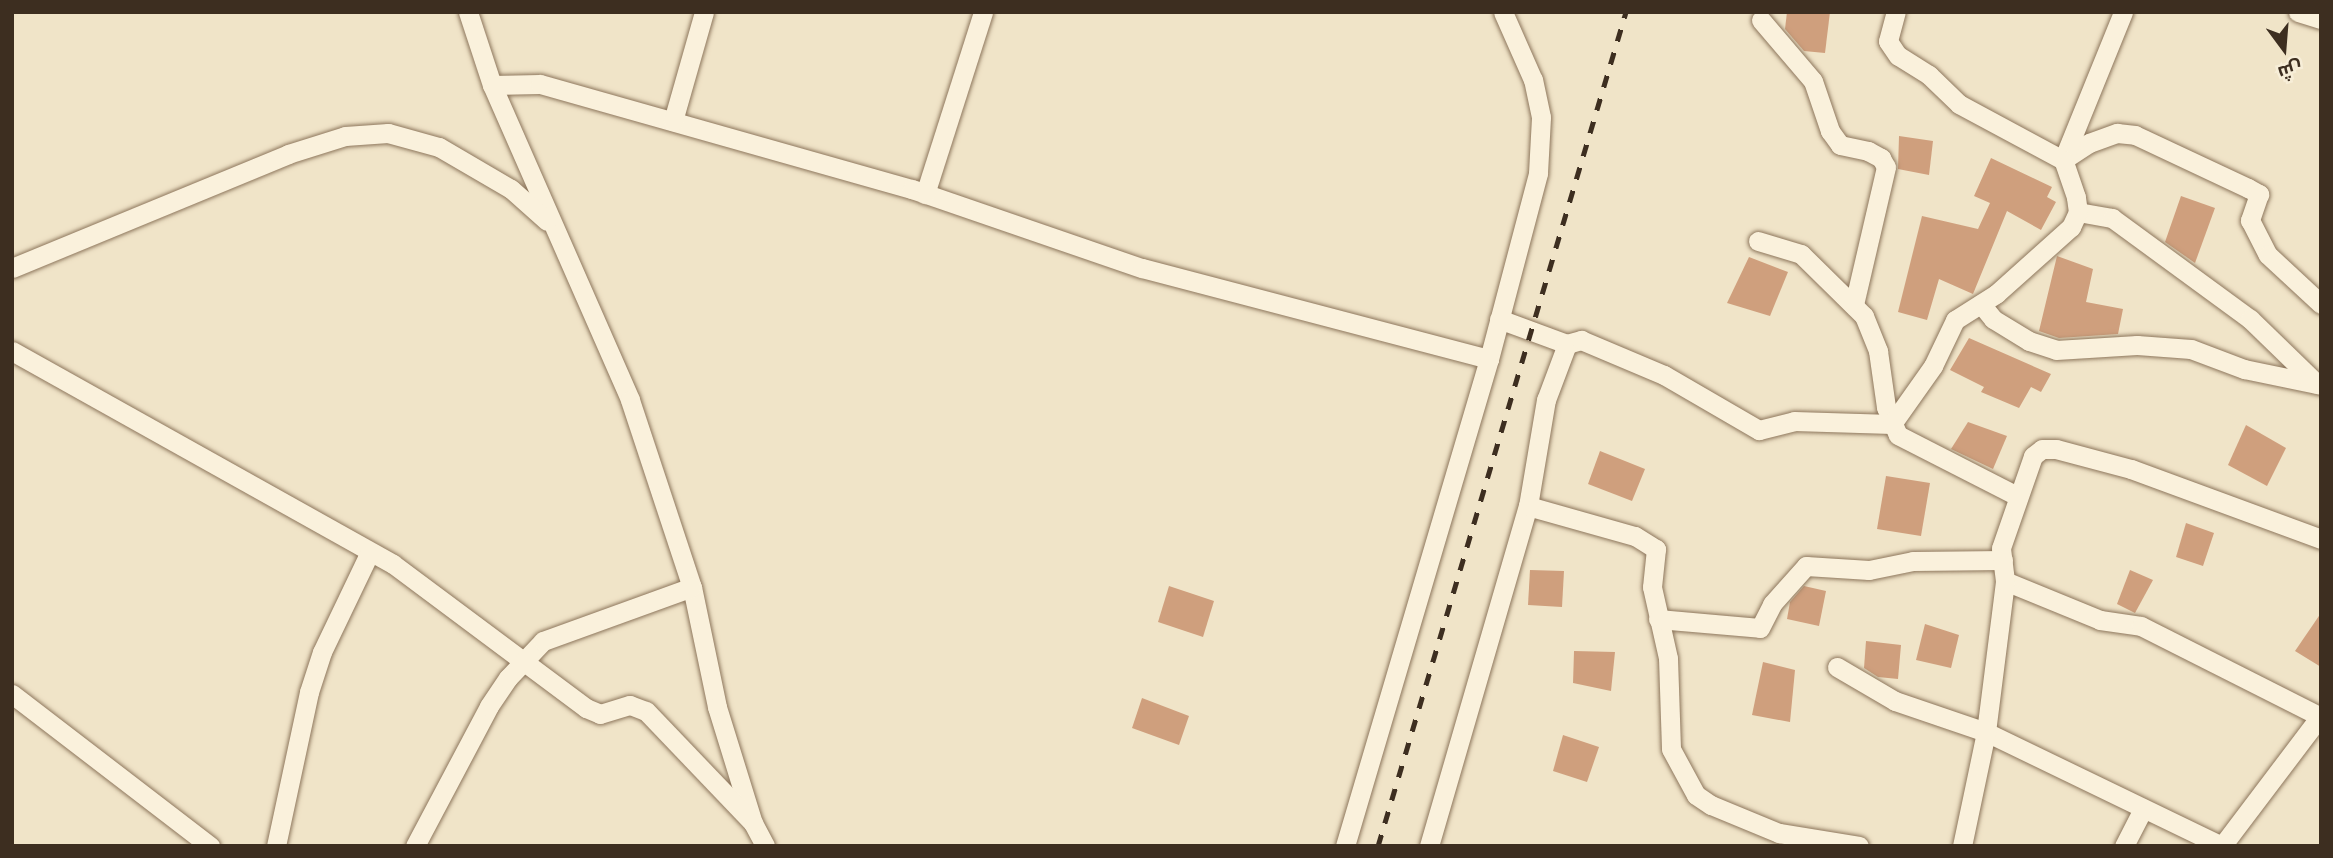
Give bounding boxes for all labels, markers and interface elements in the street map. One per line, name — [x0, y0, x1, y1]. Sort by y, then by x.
north arrow — [2249, 14, 2319, 84]
text: ش — [2274, 52, 2306, 87]

